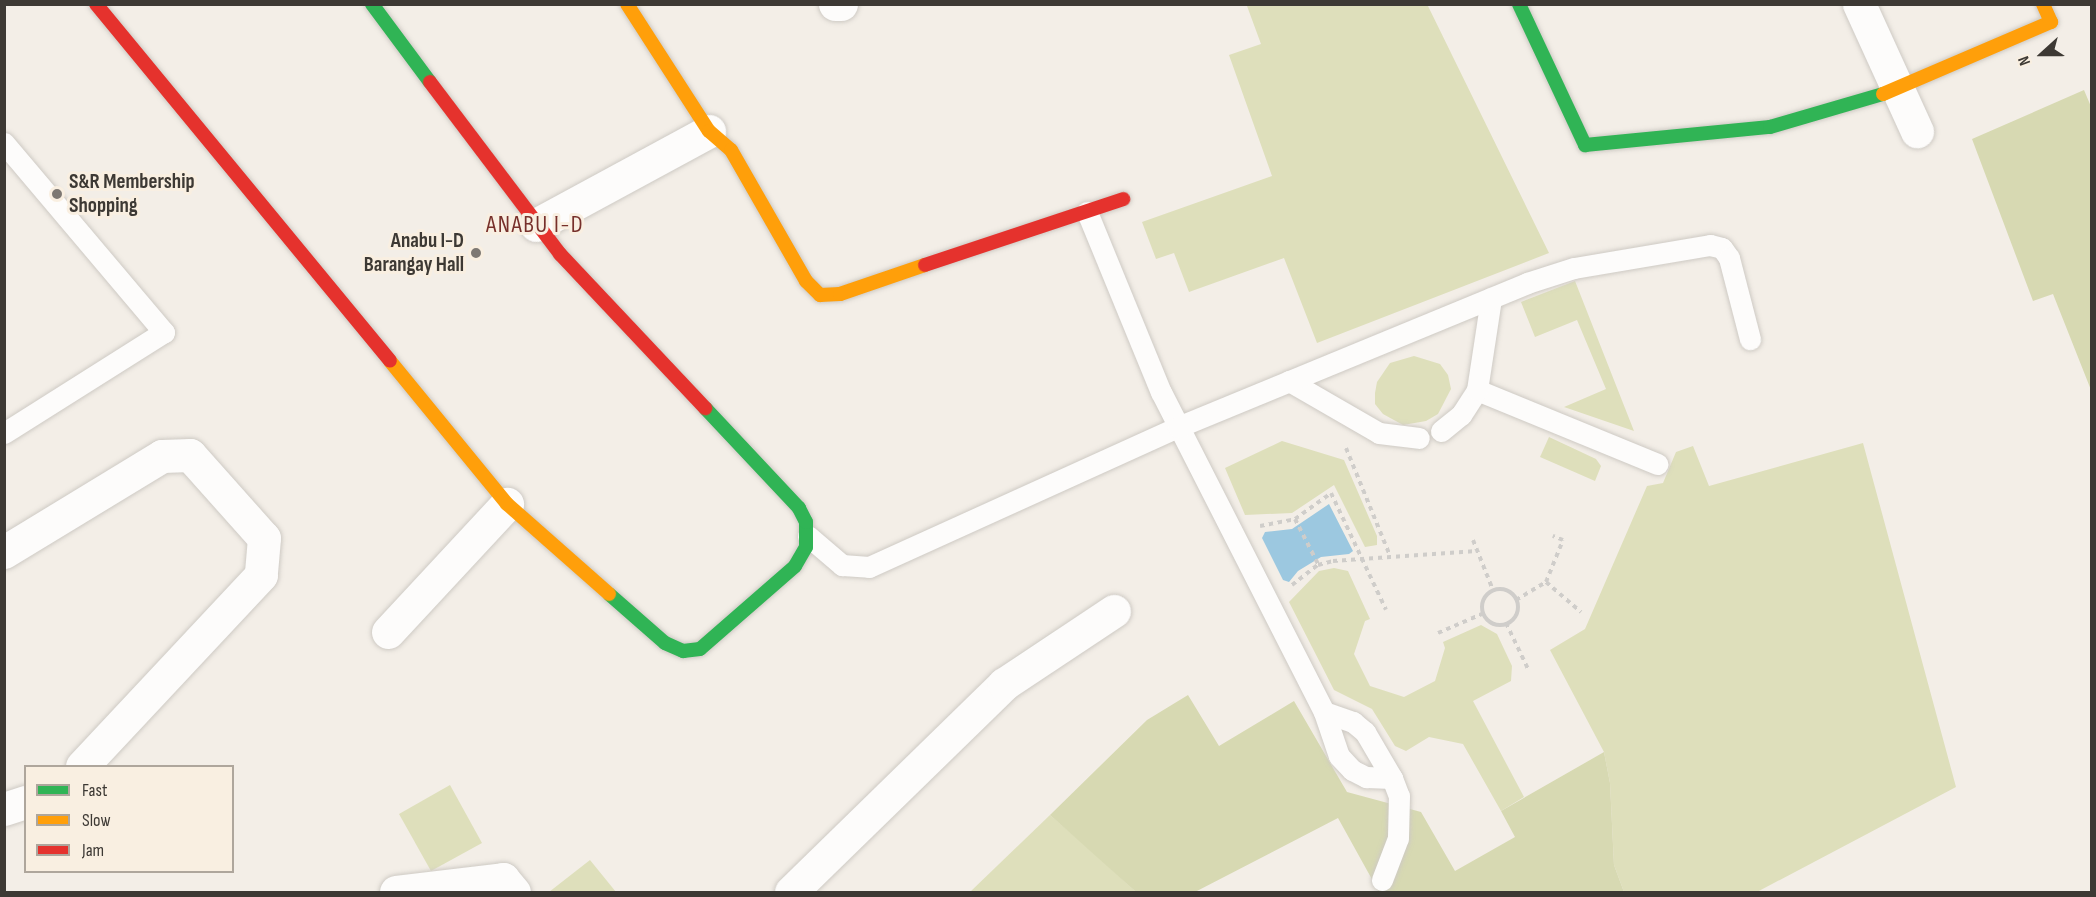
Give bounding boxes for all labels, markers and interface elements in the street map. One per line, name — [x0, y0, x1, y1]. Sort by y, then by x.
north arrow — [2012, 24, 2072, 84]
text: N — [2014, 53, 2035, 68]
place label: S&R Membership Shopping — [69, 169, 195, 219]
marker: S&R Membership Shopping — [50, 187, 64, 201]
district label: ANABU I-D — [486, 211, 584, 239]
place label: Anabu I-D Barangay Hall — [364, 228, 464, 278]
marker: Anabu I-D Barangay Hall — [469, 246, 483, 260]
legend — [24, 765, 234, 873]
text: Fast — [82, 780, 107, 801]
text: Slow — [82, 810, 111, 831]
text: Jam — [82, 840, 104, 861]

